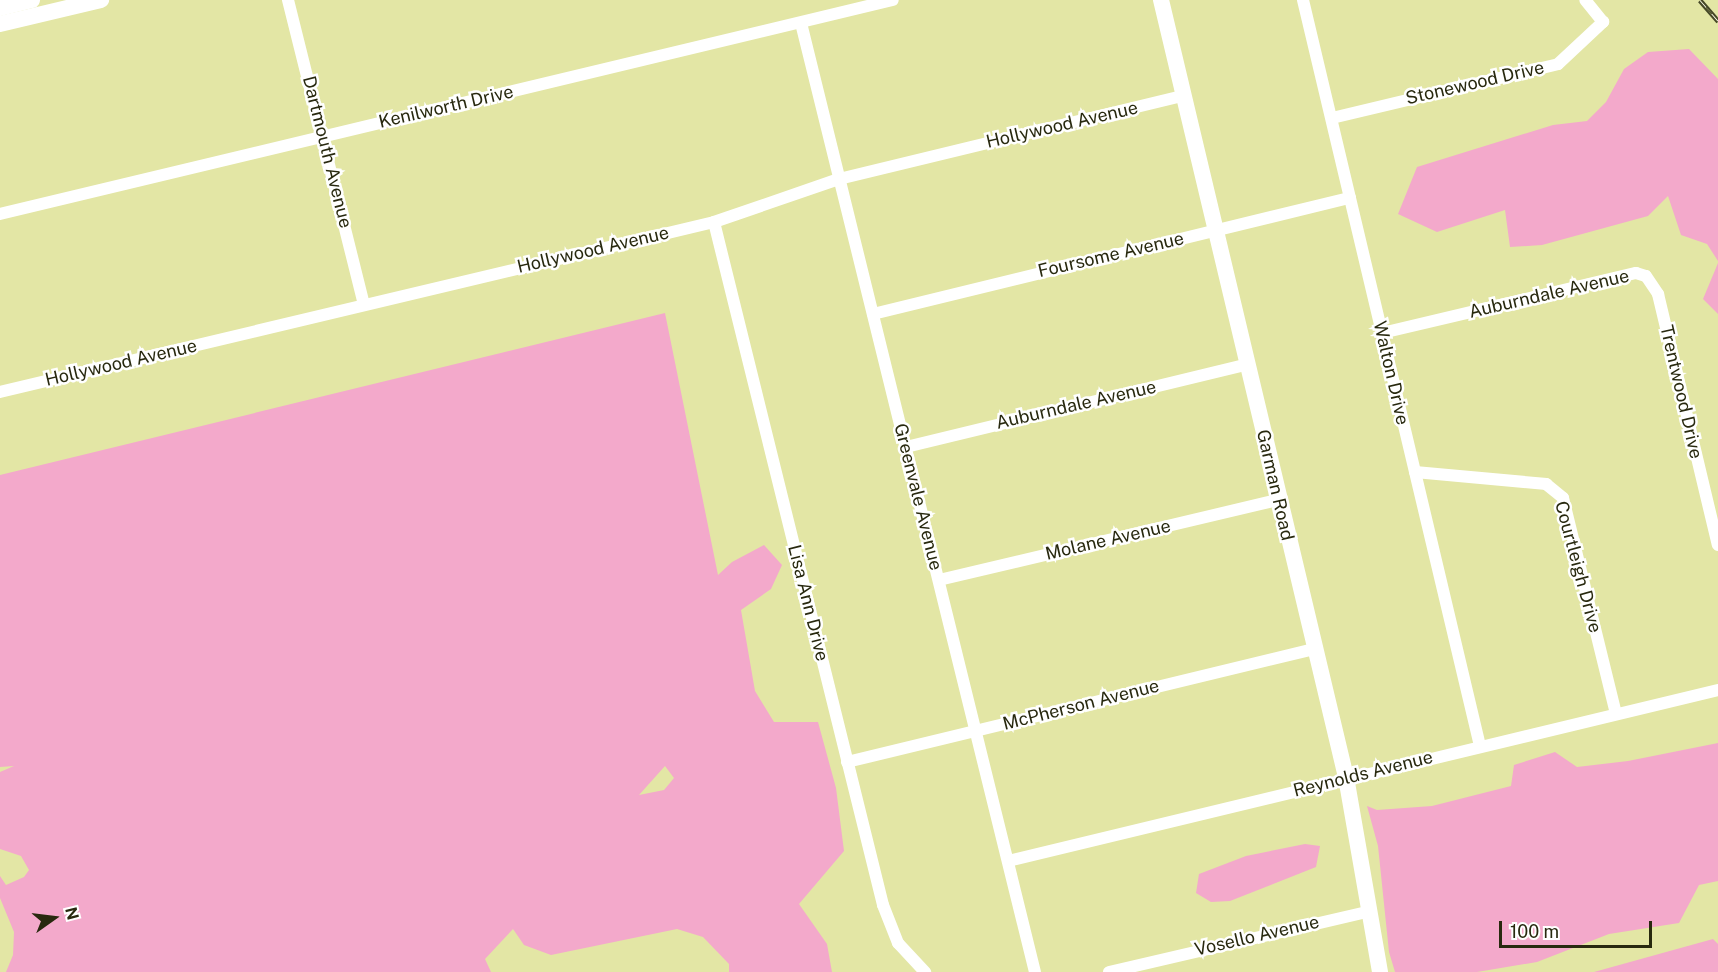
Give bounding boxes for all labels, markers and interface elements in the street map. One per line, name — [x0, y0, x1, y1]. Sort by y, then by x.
street label: Stonewood Drive — [1404, 57, 1546, 109]
street label: Dartmouth Avenue — [298, 74, 356, 230]
street label: Kenilworth Drive — [377, 81, 515, 133]
street label: Hollywood Avenue — [984, 97, 1140, 153]
street label: Hollywood Avenue — [515, 222, 671, 278]
street label: Foursome Avenue — [1036, 228, 1186, 282]
street label: Auburndale Avenue — [1467, 265, 1631, 323]
street label: Walton Drive — [1369, 319, 1413, 427]
street label: Trentwood Drive — [1655, 323, 1707, 461]
street label: Hollywood Avenue — [43, 335, 199, 391]
street label: Auburndale Avenue — [994, 376, 1158, 434]
street label: Greenvale Avenue — [889, 421, 947, 573]
street label: Garman Road — [1252, 427, 1298, 543]
street label: Courtleigh Drive — [1550, 499, 1606, 635]
street label: Molane Avenue — [1043, 515, 1173, 565]
street label: Lisa Ann Drive — [783, 543, 833, 663]
street label: McPherson Avenue — [1001, 675, 1161, 735]
street label: Reynolds Avenue — [1291, 746, 1435, 802]
north arrow — [24, 888, 84, 948]
text: N — [61, 905, 83, 922]
scale bar — [1502, 909, 1655, 947]
street label: Vosello Avenue — [1193, 911, 1321, 961]
text: 100 m — [1510, 921, 1559, 942]

